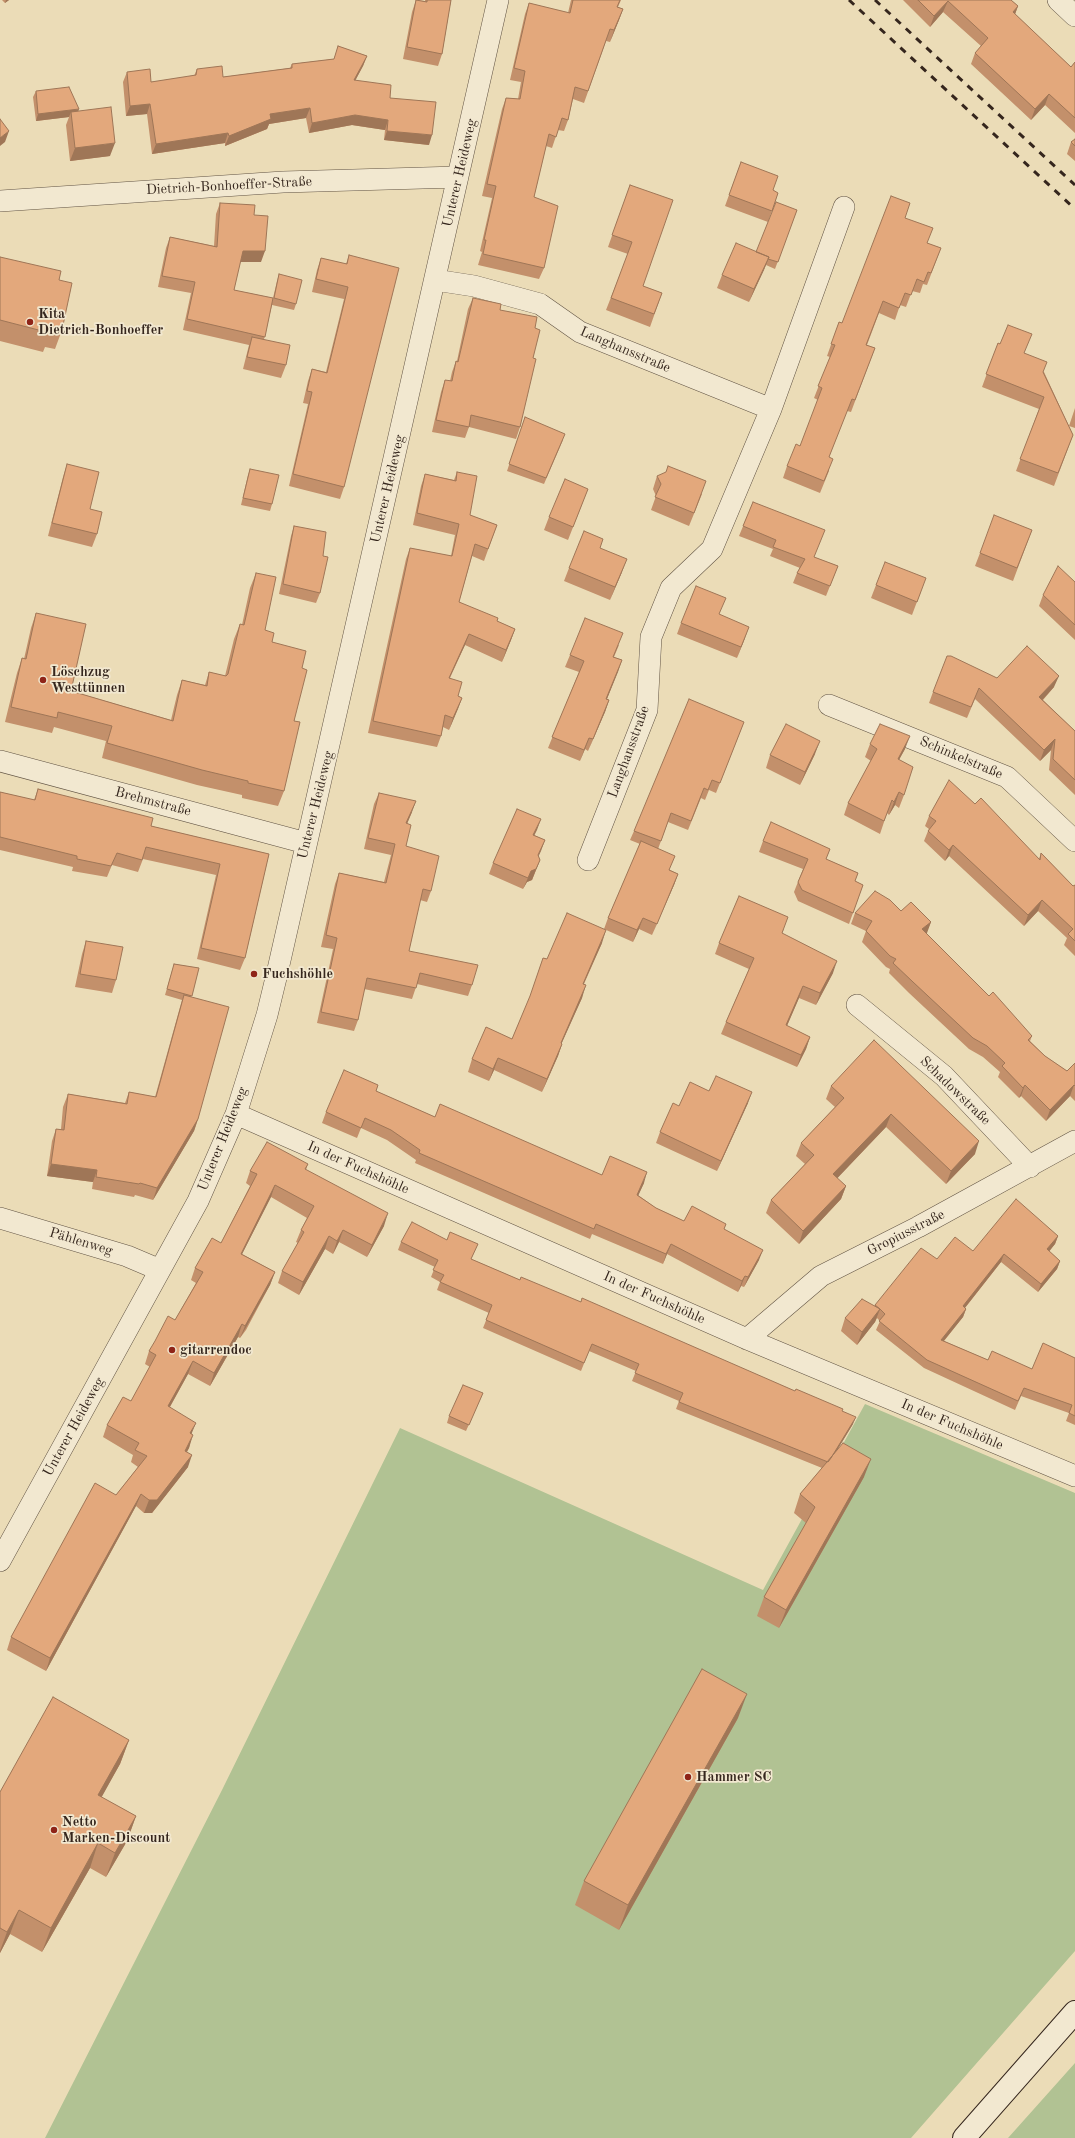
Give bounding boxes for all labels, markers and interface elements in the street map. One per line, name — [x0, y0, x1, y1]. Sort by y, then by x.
street label: Unterer Heideweg — [439, 117, 481, 229]
street label: Dietrich-Bonhoeffer-Straße — [146, 173, 312, 199]
place label: Kita Dietrich-Bonhoeffer — [38, 306, 163, 338]
marker: Kita Dietrich-Bonhoeffer — [25, 317, 35, 327]
street label: Langhansstraße — [577, 323, 673, 377]
street label: Unterer Heideweg — [367, 433, 409, 545]
place label: Löschzug Westtünnen — [51, 664, 125, 696]
marker: Löschzug Westtünnen — [38, 675, 48, 685]
street label: Langhansstraße — [605, 704, 653, 800]
street label: Schinkelstraße — [917, 733, 1005, 783]
street label: Unterer Heideweg — [294, 749, 338, 861]
street label: Brehmstraße — [113, 784, 193, 820]
place label: Fuchshöhle — [262, 966, 333, 982]
marker: Fuchshöhle — [249, 969, 259, 979]
street label: Schadowstraße — [916, 1053, 994, 1129]
street label: Unterer Heideweg — [194, 1084, 252, 1194]
street label: In der Fuchshöhle — [305, 1138, 411, 1198]
street label: Gropiusstraße — [864, 1206, 948, 1260]
street label: Pählenweg — [47, 1224, 115, 1260]
street label: In der Fuchshöhle — [601, 1268, 707, 1328]
place label: gitarrendoc — [180, 1342, 252, 1358]
marker: gitarrendoc — [167, 1345, 177, 1355]
street label: Unterer Heideweg — [40, 1374, 108, 1480]
street label: In der Fuchshöhle — [898, 1396, 1006, 1454]
place label: Hammer SC — [696, 1769, 772, 1785]
marker: Hammer SC — [683, 1772, 693, 1782]
place label: Netto Marken-Discount — [62, 1814, 170, 1846]
marker: Netto Marken-Discount — [49, 1825, 59, 1835]

